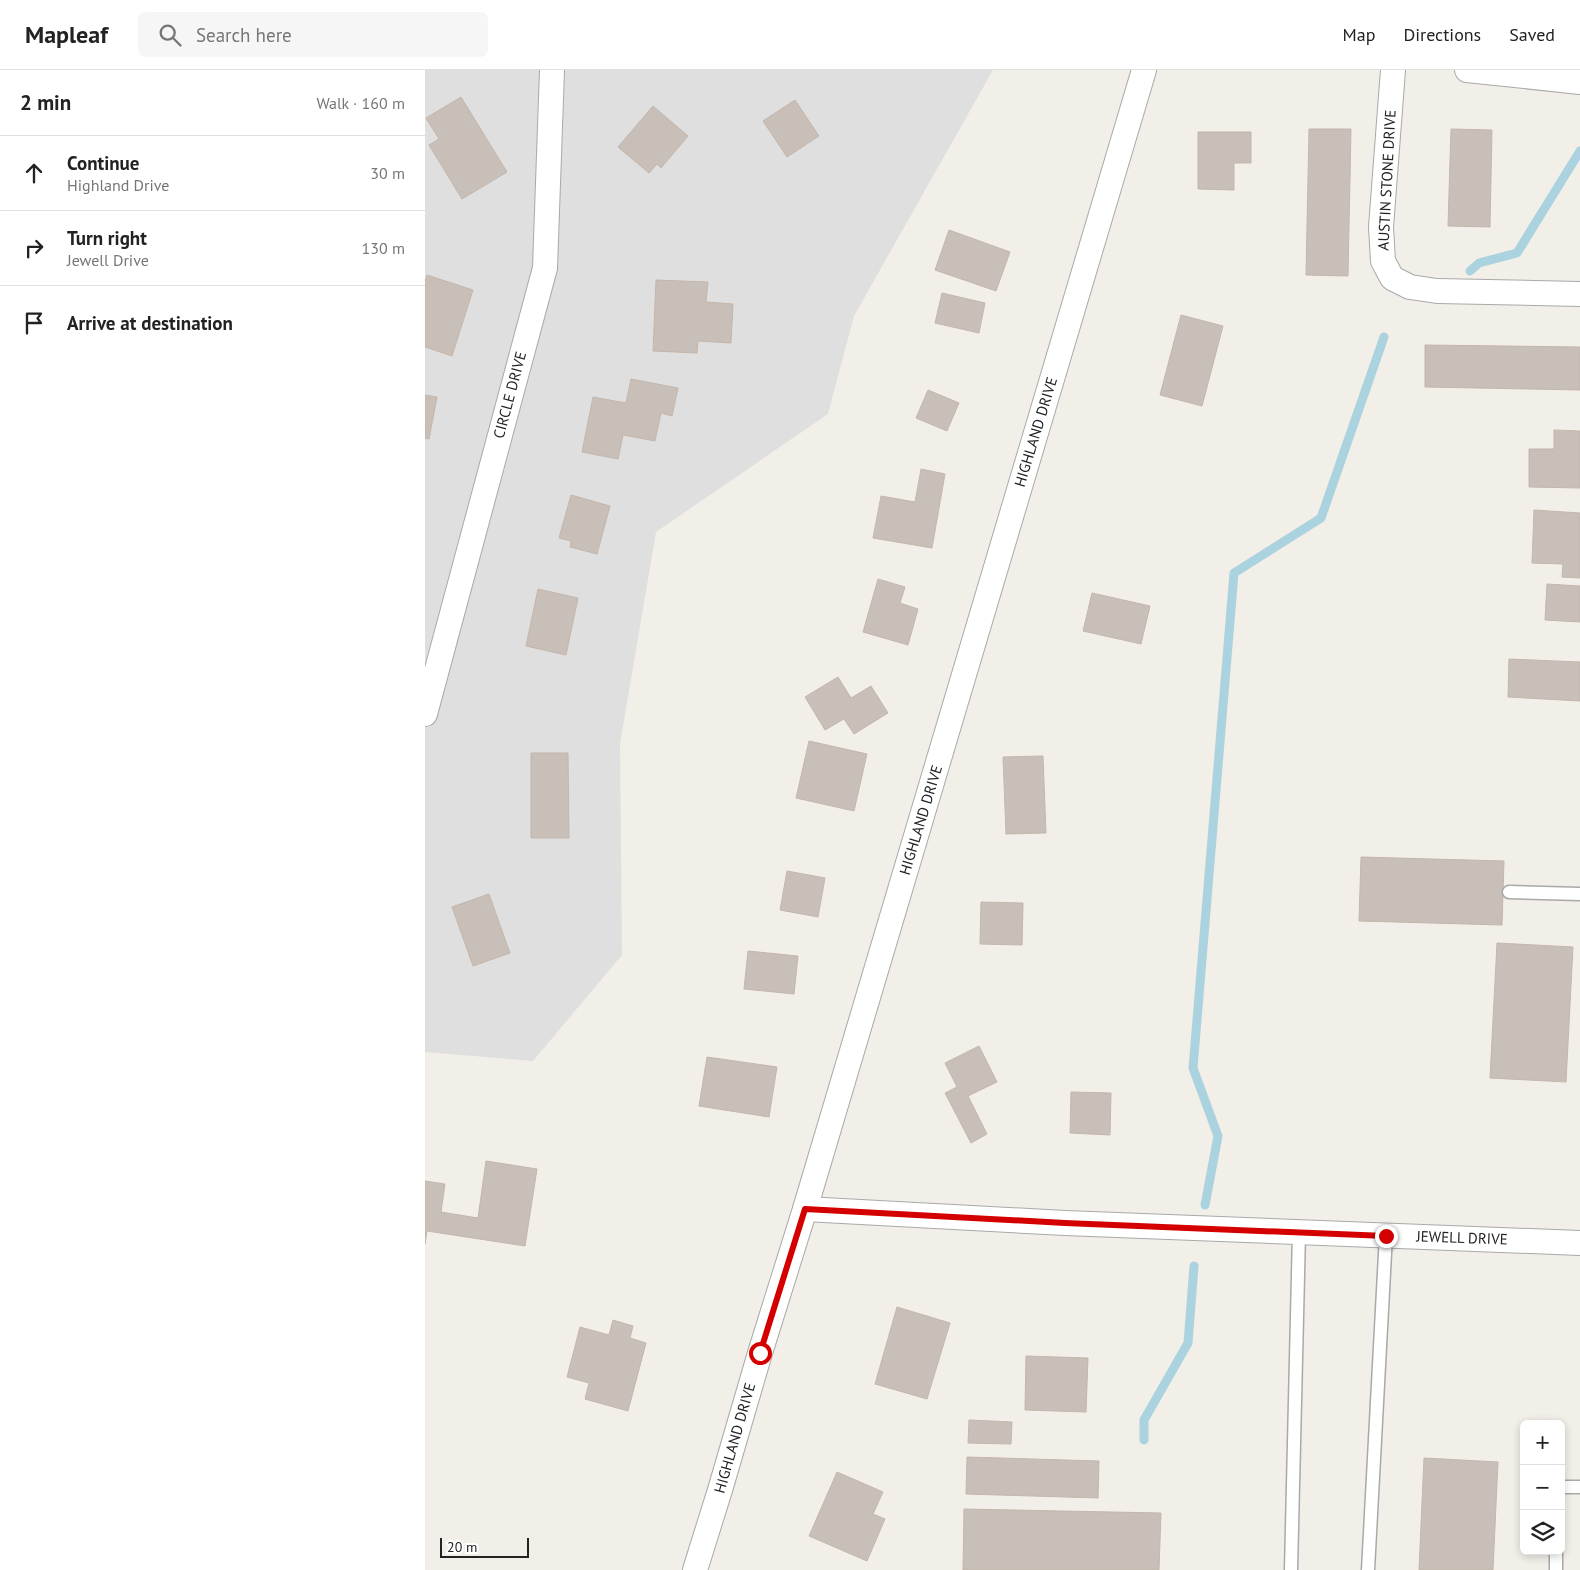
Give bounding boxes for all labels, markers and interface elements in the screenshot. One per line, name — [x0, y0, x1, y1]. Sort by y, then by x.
search box — [138, 12, 488, 57]
text: Mapleaf — [25, 19, 108, 50]
icon: search — [156, 21, 184, 49]
text: Search here — [196, 23, 292, 47]
text: Map — [1343, 23, 1375, 46]
text: Directions — [1403, 23, 1481, 46]
text: Saved — [1509, 23, 1555, 46]
text: 2 min — [20, 89, 71, 116]
text: Walk · 160 m — [316, 93, 405, 113]
street label: AUSTIN STONE DRIVE — [1373, 109, 1400, 251]
text: Continue — [67, 151, 139, 175]
icon: ahead — [20, 159, 48, 187]
text: 30 m — [370, 163, 405, 183]
text: Highland Drive — [67, 175, 169, 195]
text: Turn right — [67, 226, 147, 250]
icon: right — [20, 234, 48, 262]
text: 130 m — [362, 238, 405, 258]
text: Jewell Drive — [67, 250, 149, 270]
icon: arrive — [20, 309, 48, 337]
text: Arrive at destination — [67, 311, 233, 335]
street label: CIRCLE DRIVE — [489, 349, 530, 440]
street label: HIGHLAND DRIVE — [1010, 375, 1061, 489]
street label: HIGHLAND DRIVE — [895, 763, 946, 877]
route end — [1375, 1225, 1398, 1248]
street label: JEWELL DRIVE — [1415, 1226, 1508, 1249]
route start — [749, 1342, 772, 1365]
street label: HIGHLAND DRIVE — [710, 1380, 759, 1495]
map controls — [1520, 1420, 1565, 1555]
button: + — [1520, 1420, 1565, 1465]
button: − — [1520, 1465, 1565, 1510]
button: layers — [1520, 1510, 1565, 1555]
scale bar — [440, 1535, 529, 1558]
text: 20 m — [447, 1538, 477, 1556]

